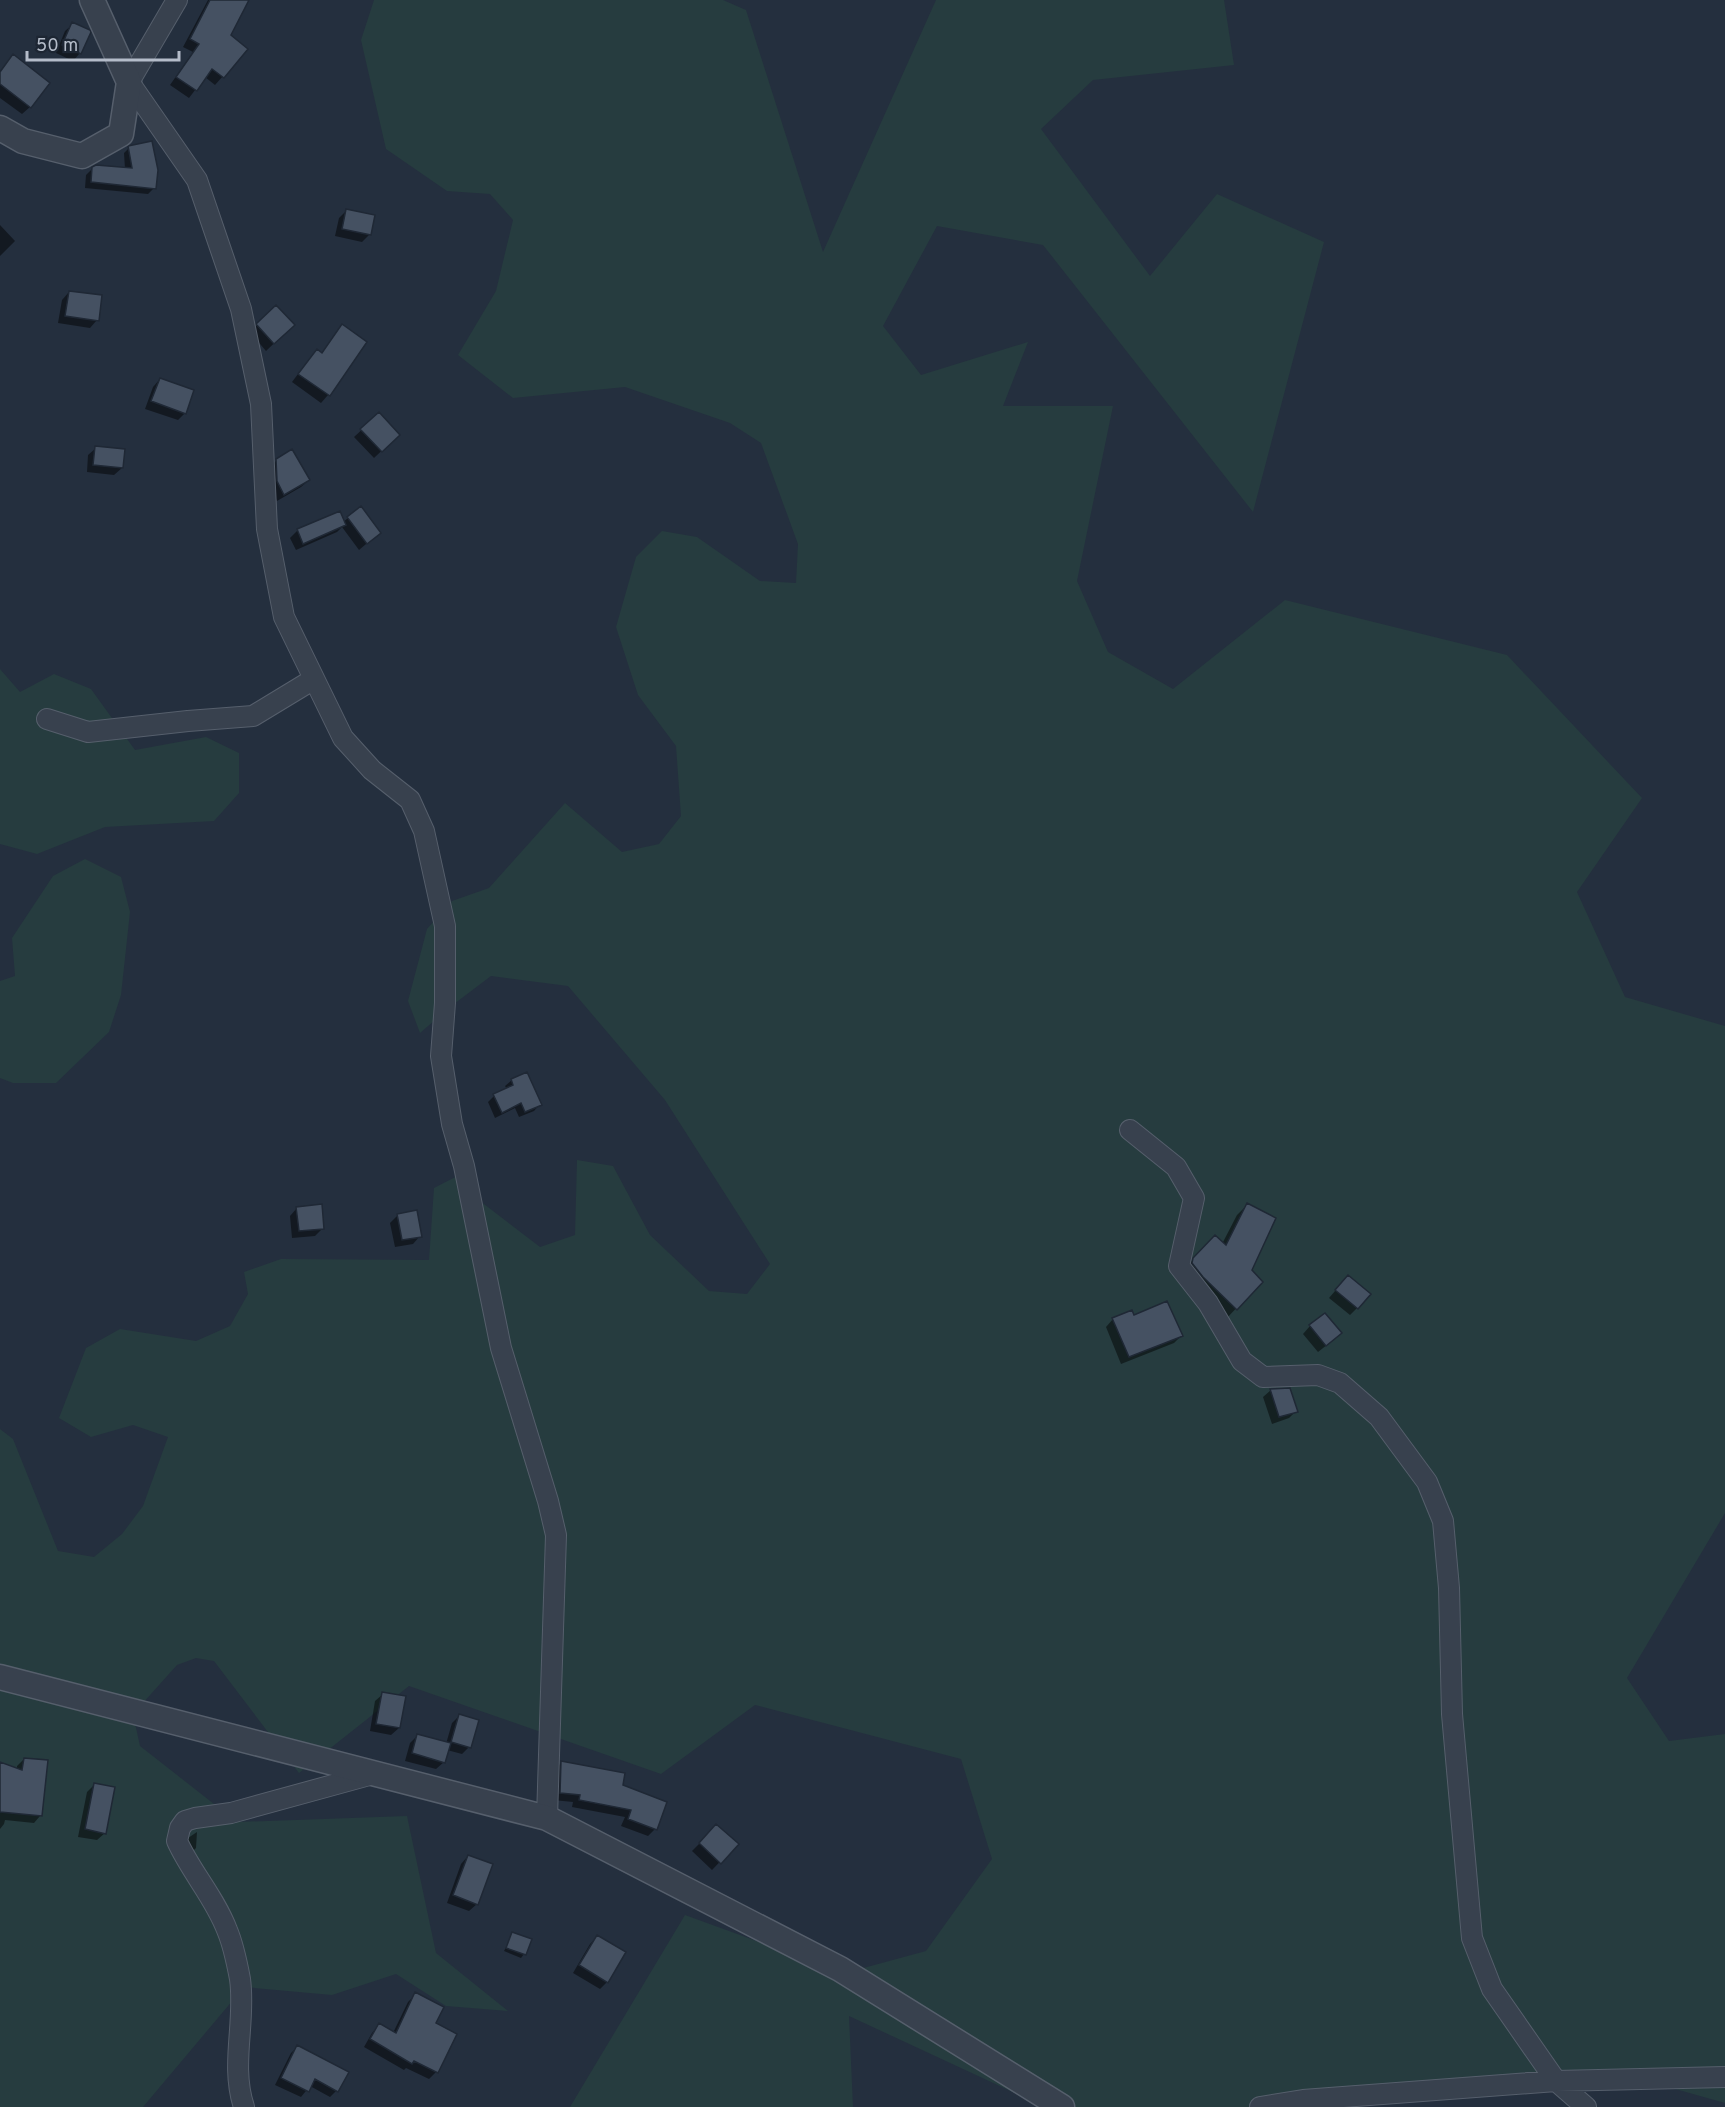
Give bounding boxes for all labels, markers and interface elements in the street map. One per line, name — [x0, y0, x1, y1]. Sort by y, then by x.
scale bar — [27, 24, 178, 62]
text: 50 m — [36, 35, 78, 58]

